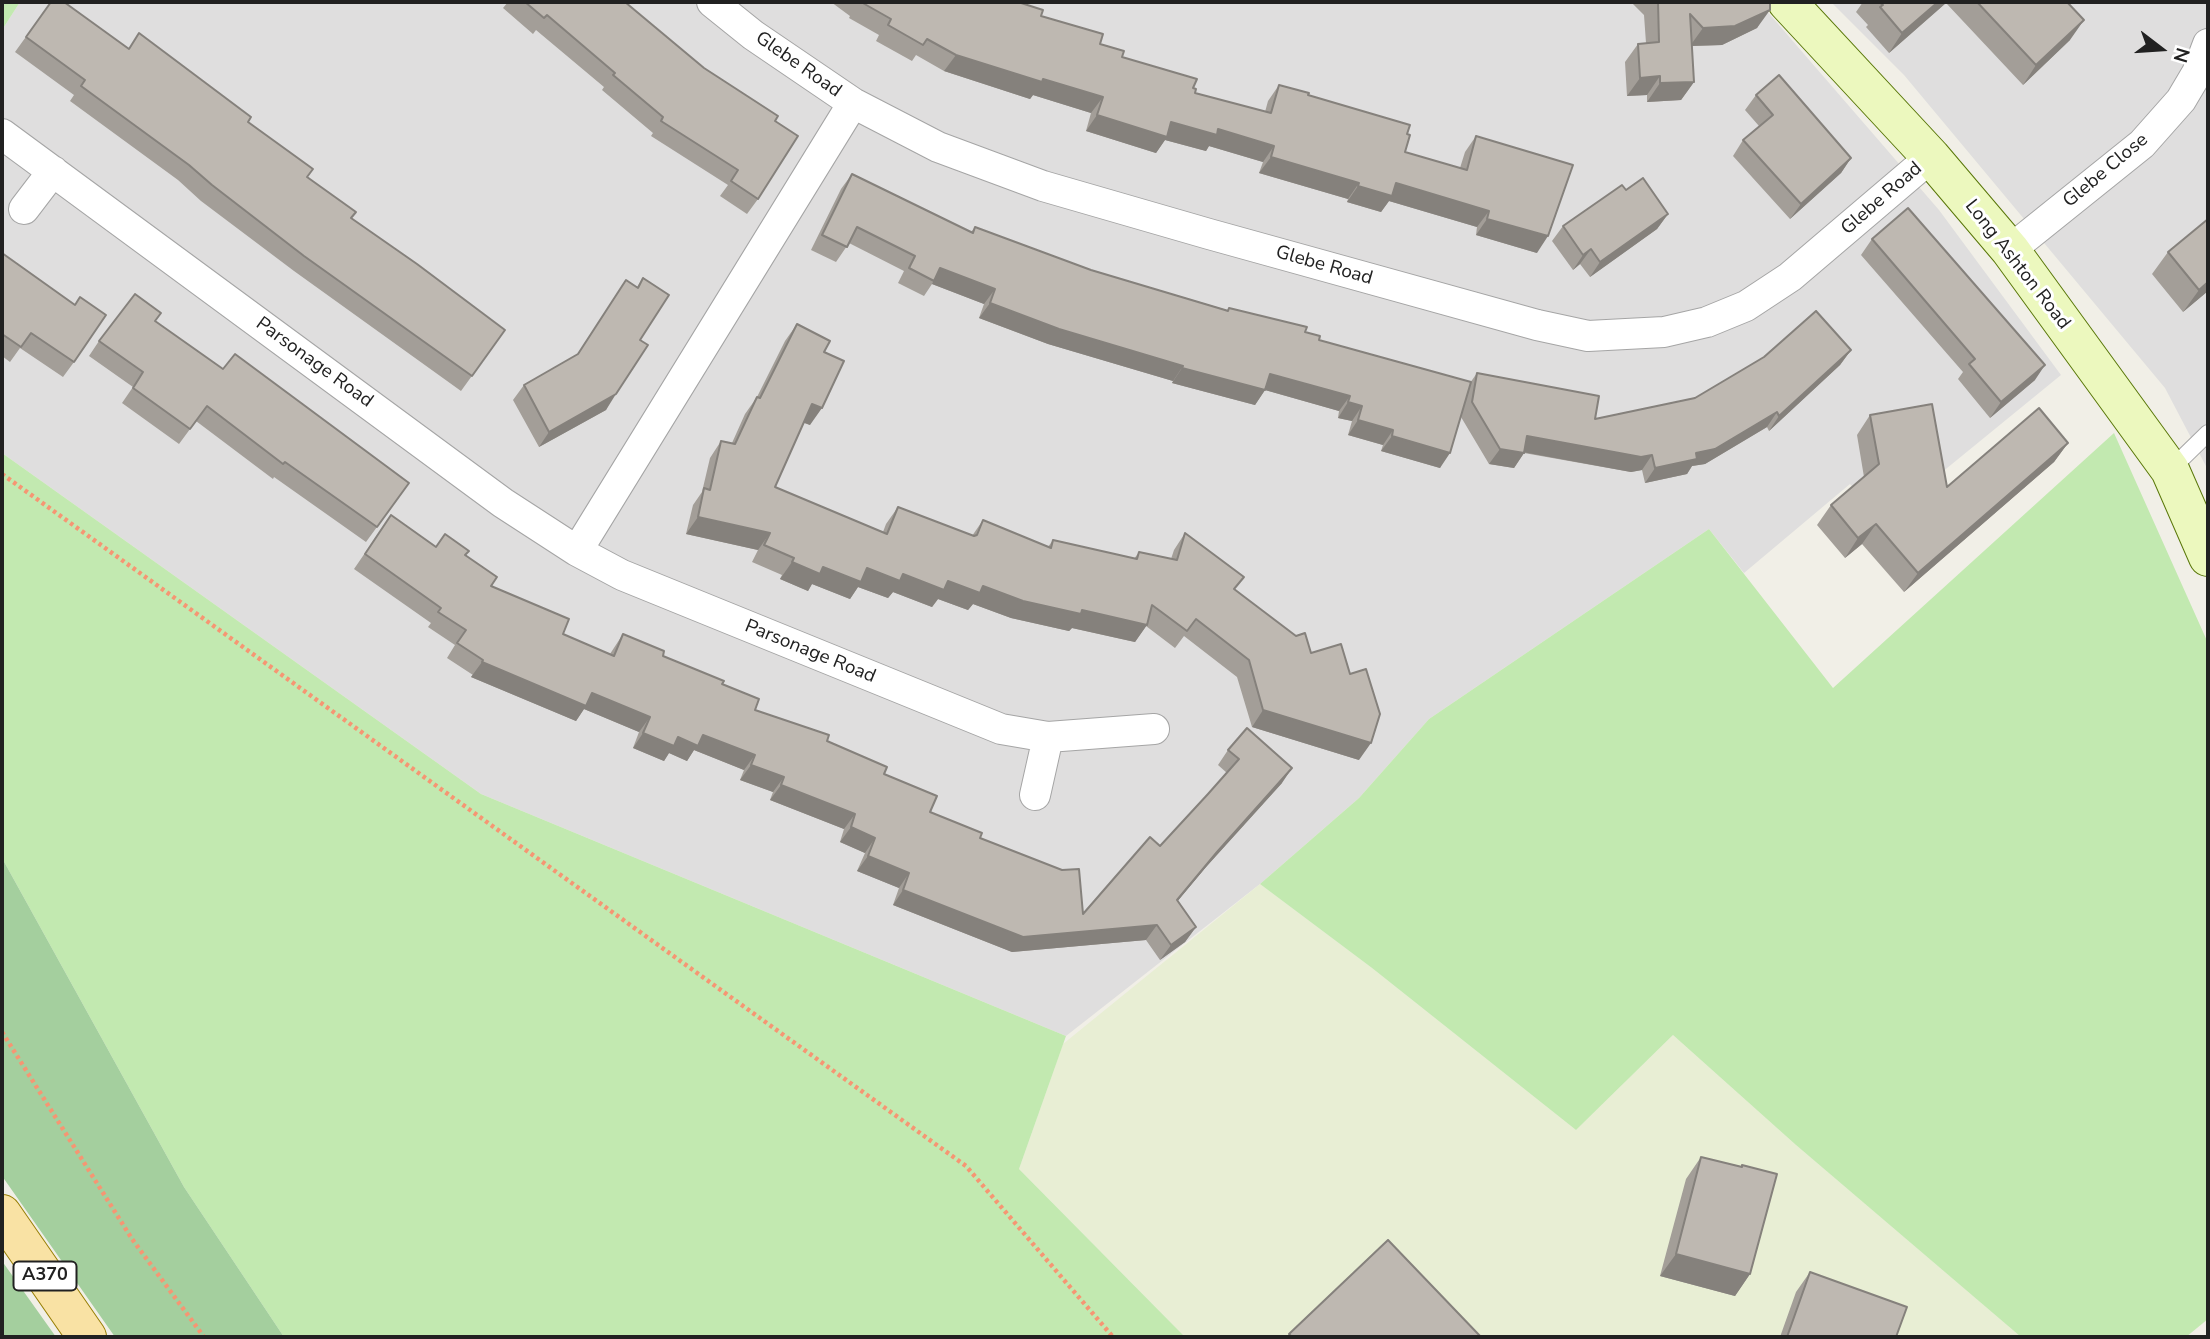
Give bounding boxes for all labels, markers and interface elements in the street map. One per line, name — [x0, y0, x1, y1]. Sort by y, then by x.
north arrow — [2126, 14, 2196, 84]
street label: Glebe Road — [751, 27, 845, 103]
text: N — [2167, 45, 2196, 66]
street label: Glebe Close — [2059, 129, 2153, 213]
street label: Glebe Road — [1837, 158, 1927, 240]
street label: Long Ashton Road — [1959, 196, 2075, 334]
street label: Glebe Road — [1273, 241, 1375, 291]
street label: Parsonage Road — [251, 313, 377, 413]
street label: Parsonage Road — [741, 615, 879, 689]
road number: A370 — [14, 1261, 76, 1290]

